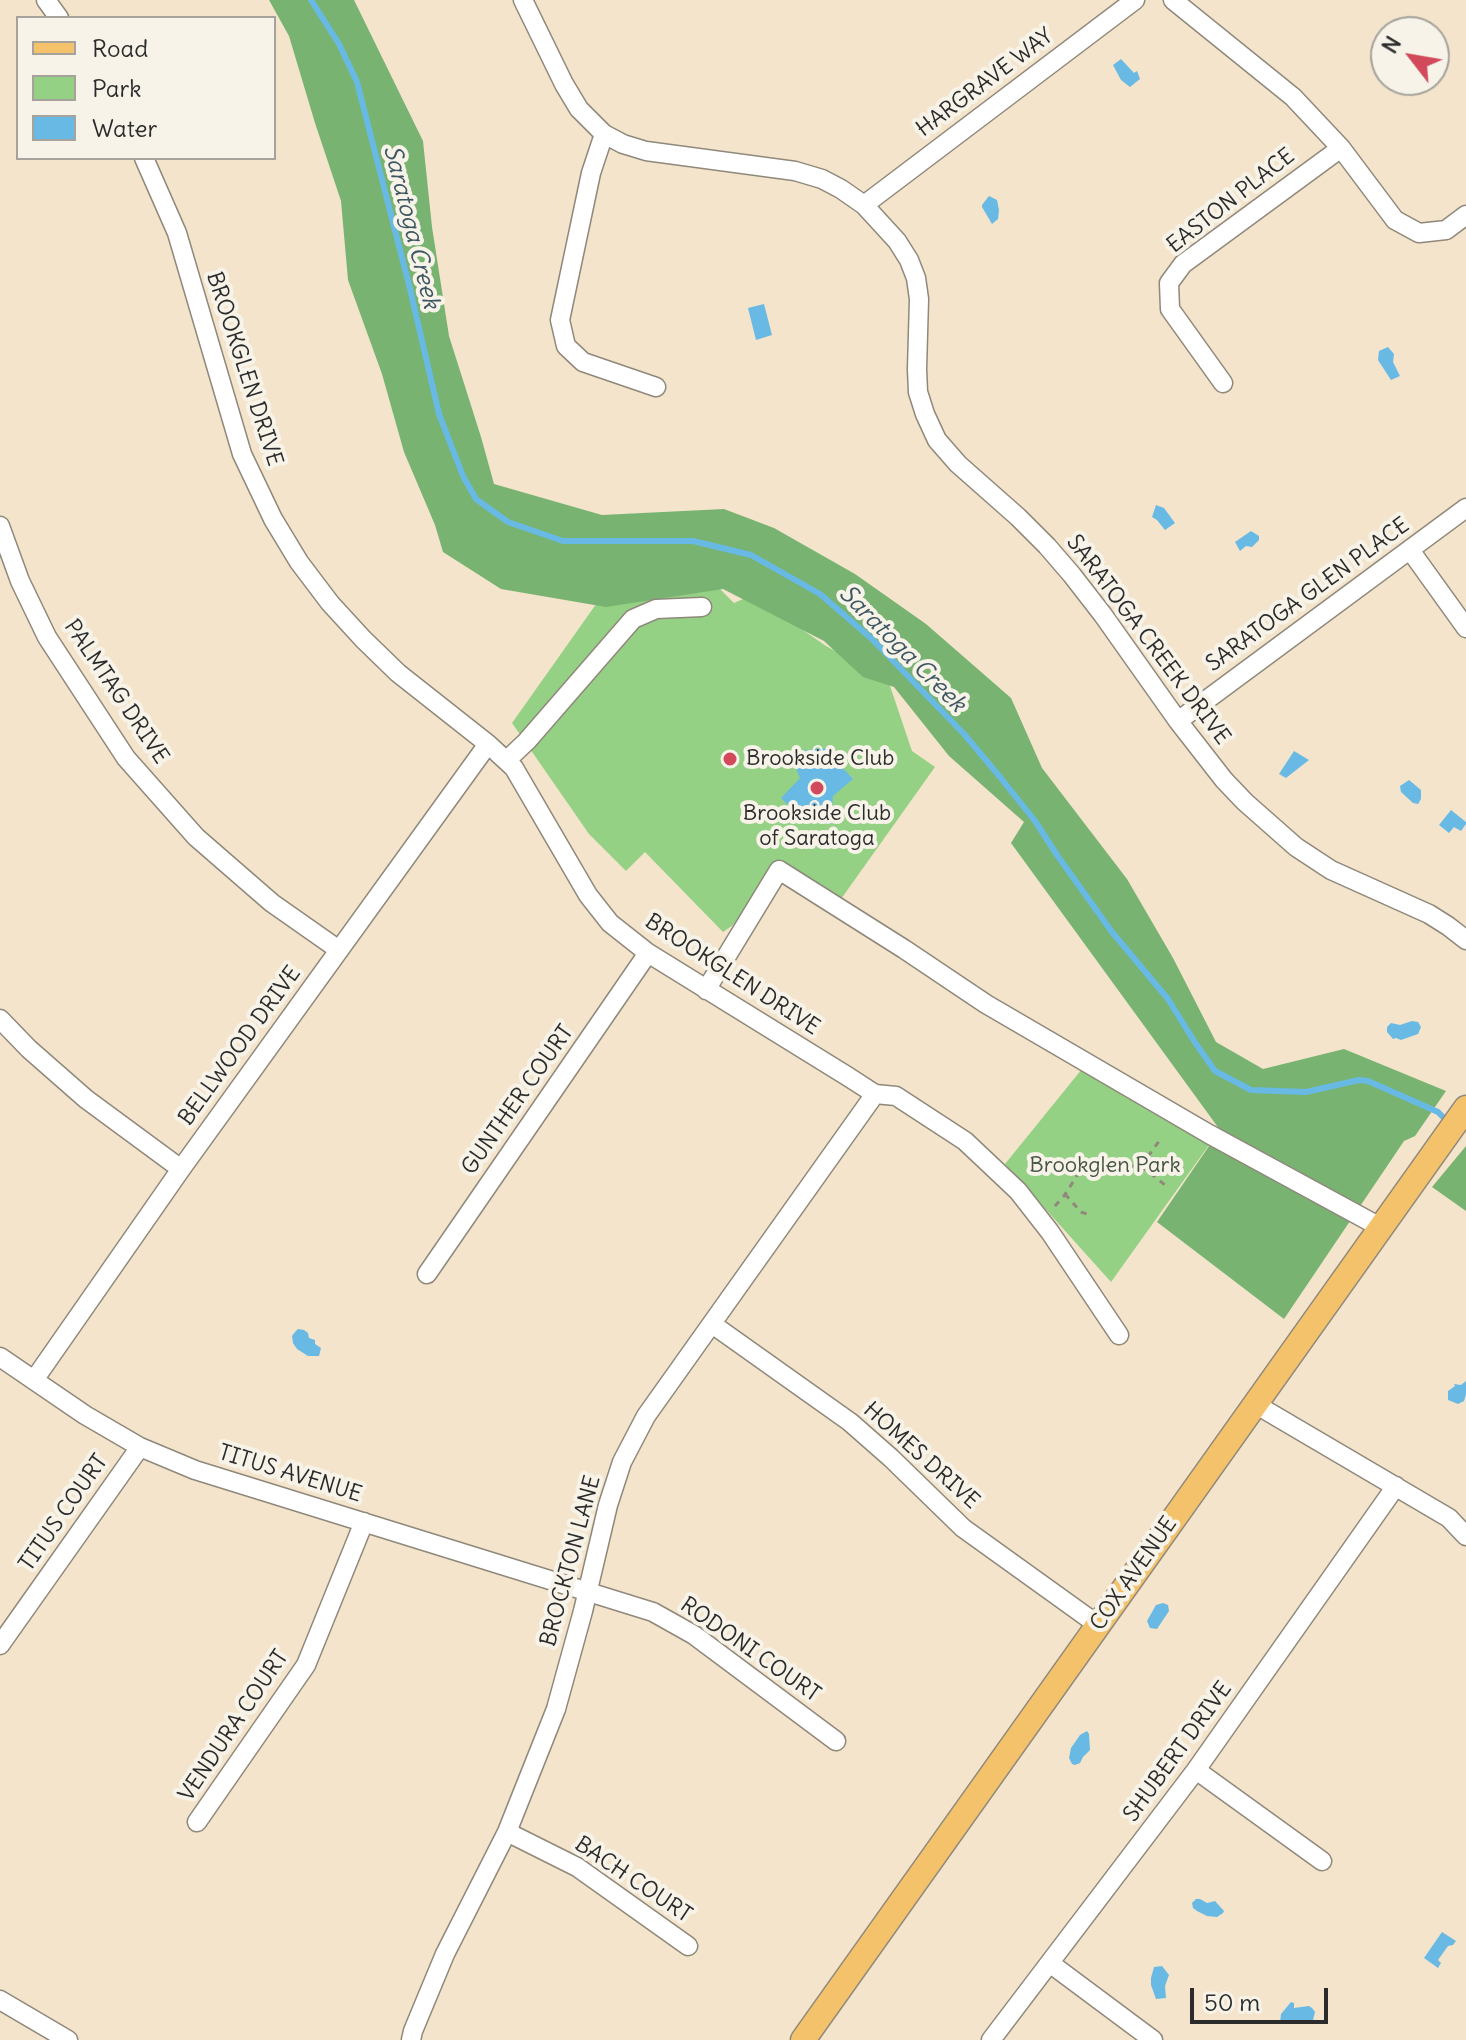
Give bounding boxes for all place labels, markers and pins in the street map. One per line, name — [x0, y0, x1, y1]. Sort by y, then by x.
place label: Brookside Club — [746, 746, 894, 772]
marker: Brookside Club — [721, 750, 739, 768]
marker: Brookside Club of Saratoga — [808, 779, 826, 797]
place label: Brookside Club of Saratoga — [743, 801, 891, 852]

